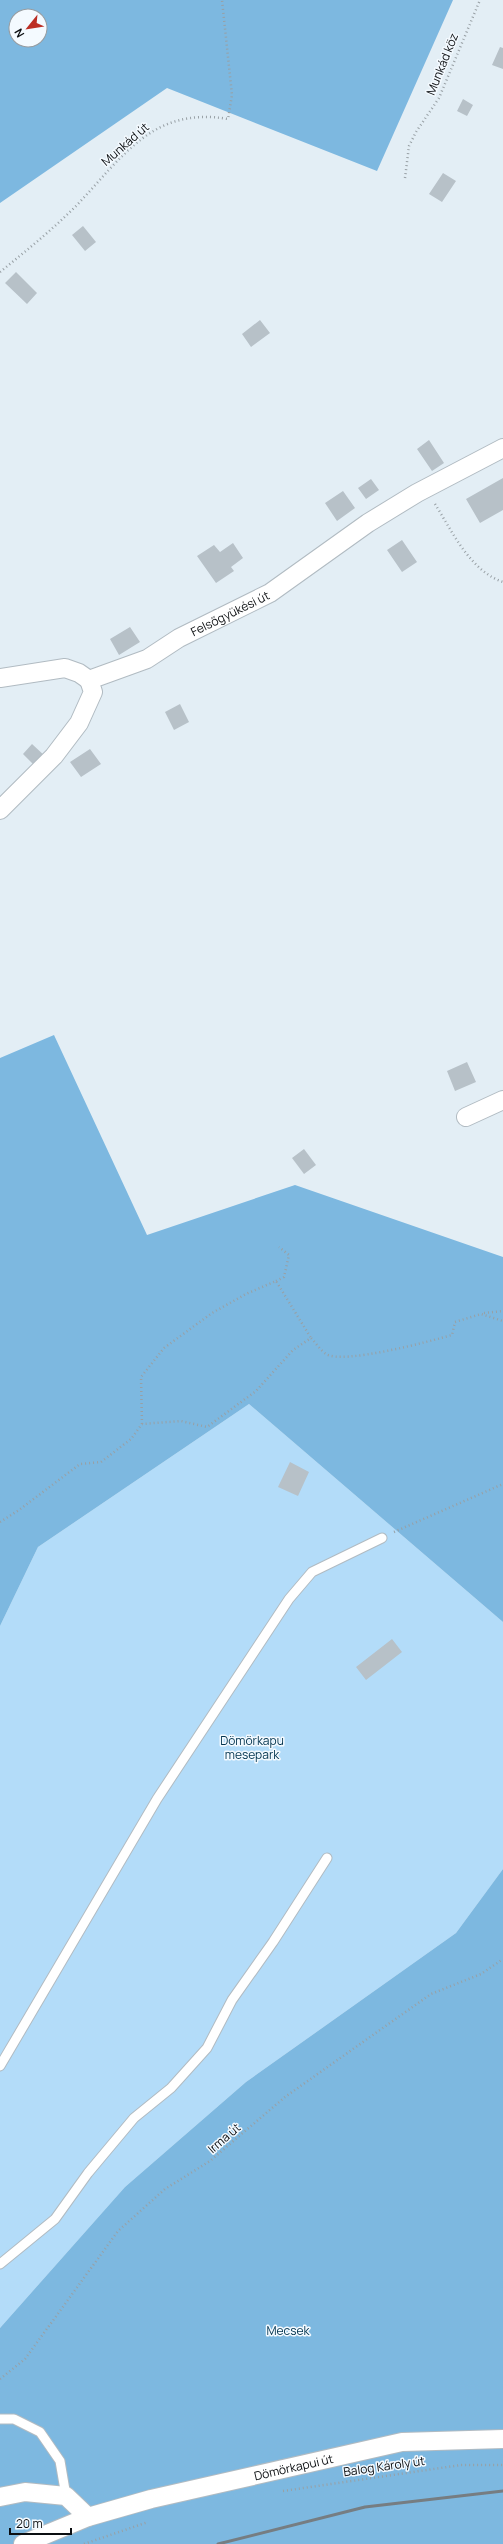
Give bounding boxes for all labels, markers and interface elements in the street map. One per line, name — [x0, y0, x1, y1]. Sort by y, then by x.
north arrow — [8, 8, 48, 48]
text: N — [10, 26, 27, 40]
street label: Munkád köz — [422, 30, 462, 98]
street label: Munkád út — [97, 118, 153, 170]
street label: Felsőgyükési út — [187, 586, 272, 640]
park label: Dömörkapu mesepark — [220, 1732, 284, 1763]
street label: Irma út — [204, 2119, 244, 2157]
park label: Mecsek — [266, 2322, 311, 2339]
street label: Dömörkapui út — [252, 2449, 335, 2484]
street label: Balog Károly út — [342, 2452, 426, 2480]
scale bar — [10, 2510, 71, 2536]
text: 20 m — [16, 2515, 43, 2532]

